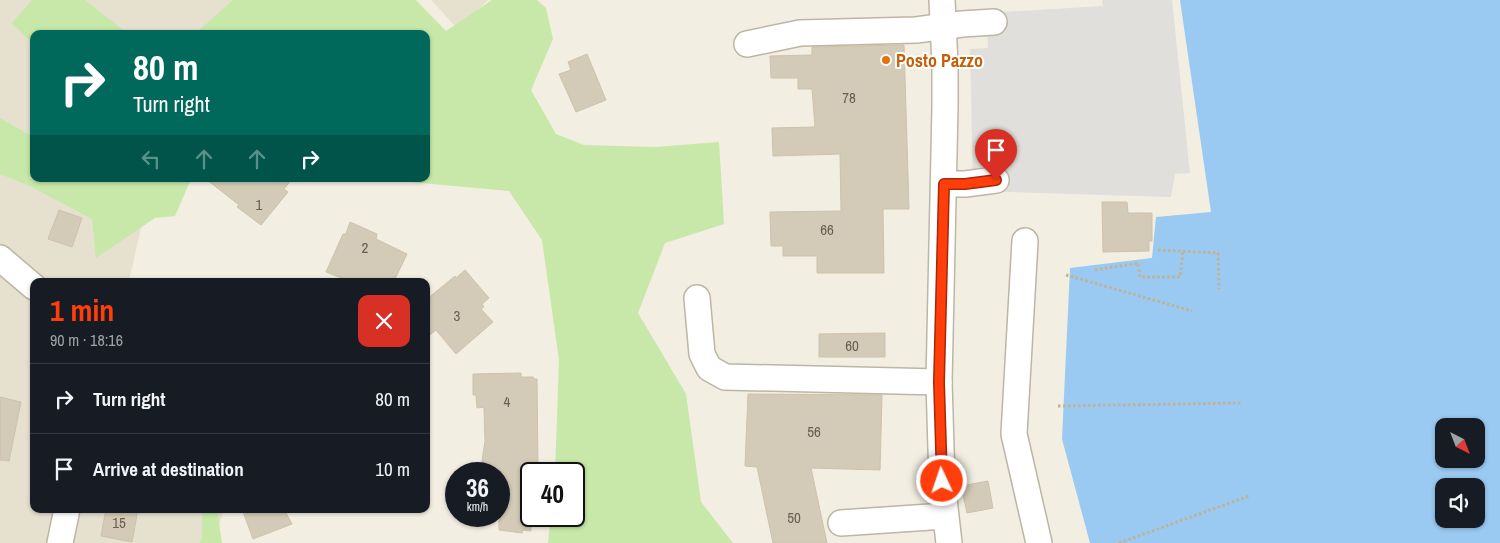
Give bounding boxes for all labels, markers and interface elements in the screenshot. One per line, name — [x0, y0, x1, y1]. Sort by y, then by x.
text: 80 m — [133, 44, 198, 91]
place label: Posto Pazzo — [896, 48, 983, 73]
icon: right — [50, 50, 115, 115]
marker: Posto Pazzo — [880, 54, 892, 66]
house number: 78 — [842, 87, 856, 108]
text: Turn right — [133, 89, 210, 119]
pin — [975, 129, 1017, 180]
icon: arrive — [982, 136, 1010, 164]
icon: left — [137, 145, 165, 173]
icon: ahead — [190, 145, 218, 173]
icon: ahead — [243, 145, 271, 173]
icon: right — [296, 145, 324, 173]
house number: 1 — [256, 194, 263, 215]
house number: 66 — [820, 219, 834, 240]
house number: 2 — [362, 237, 369, 258]
text: 1 min — [50, 290, 114, 330]
button: close — [358, 295, 410, 347]
house number: 3 — [454, 305, 461, 326]
text: 90 m · 18:16 — [50, 329, 123, 351]
house number: 60 — [845, 335, 859, 356]
icon: right — [50, 385, 78, 413]
text: Turn right — [93, 386, 165, 412]
text: 80 m — [375, 386, 410, 412]
house number: 4 — [504, 391, 511, 412]
north arrow — [1435, 418, 1485, 468]
map controls — [1435, 418, 1485, 528]
house number: 56 — [807, 421, 821, 442]
position arrow — [915, 454, 967, 506]
icon: arrive — [50, 455, 78, 483]
text: Arrive at destination — [93, 456, 244, 482]
text: 10 m — [375, 456, 410, 482]
speed limit sign: 40 — [520, 462, 585, 527]
text: 36 — [466, 471, 489, 505]
button: sound — [1435, 478, 1485, 528]
text: km/h — [467, 499, 488, 515]
house number: 50 — [787, 507, 801, 528]
house number: 15 — [112, 512, 126, 533]

